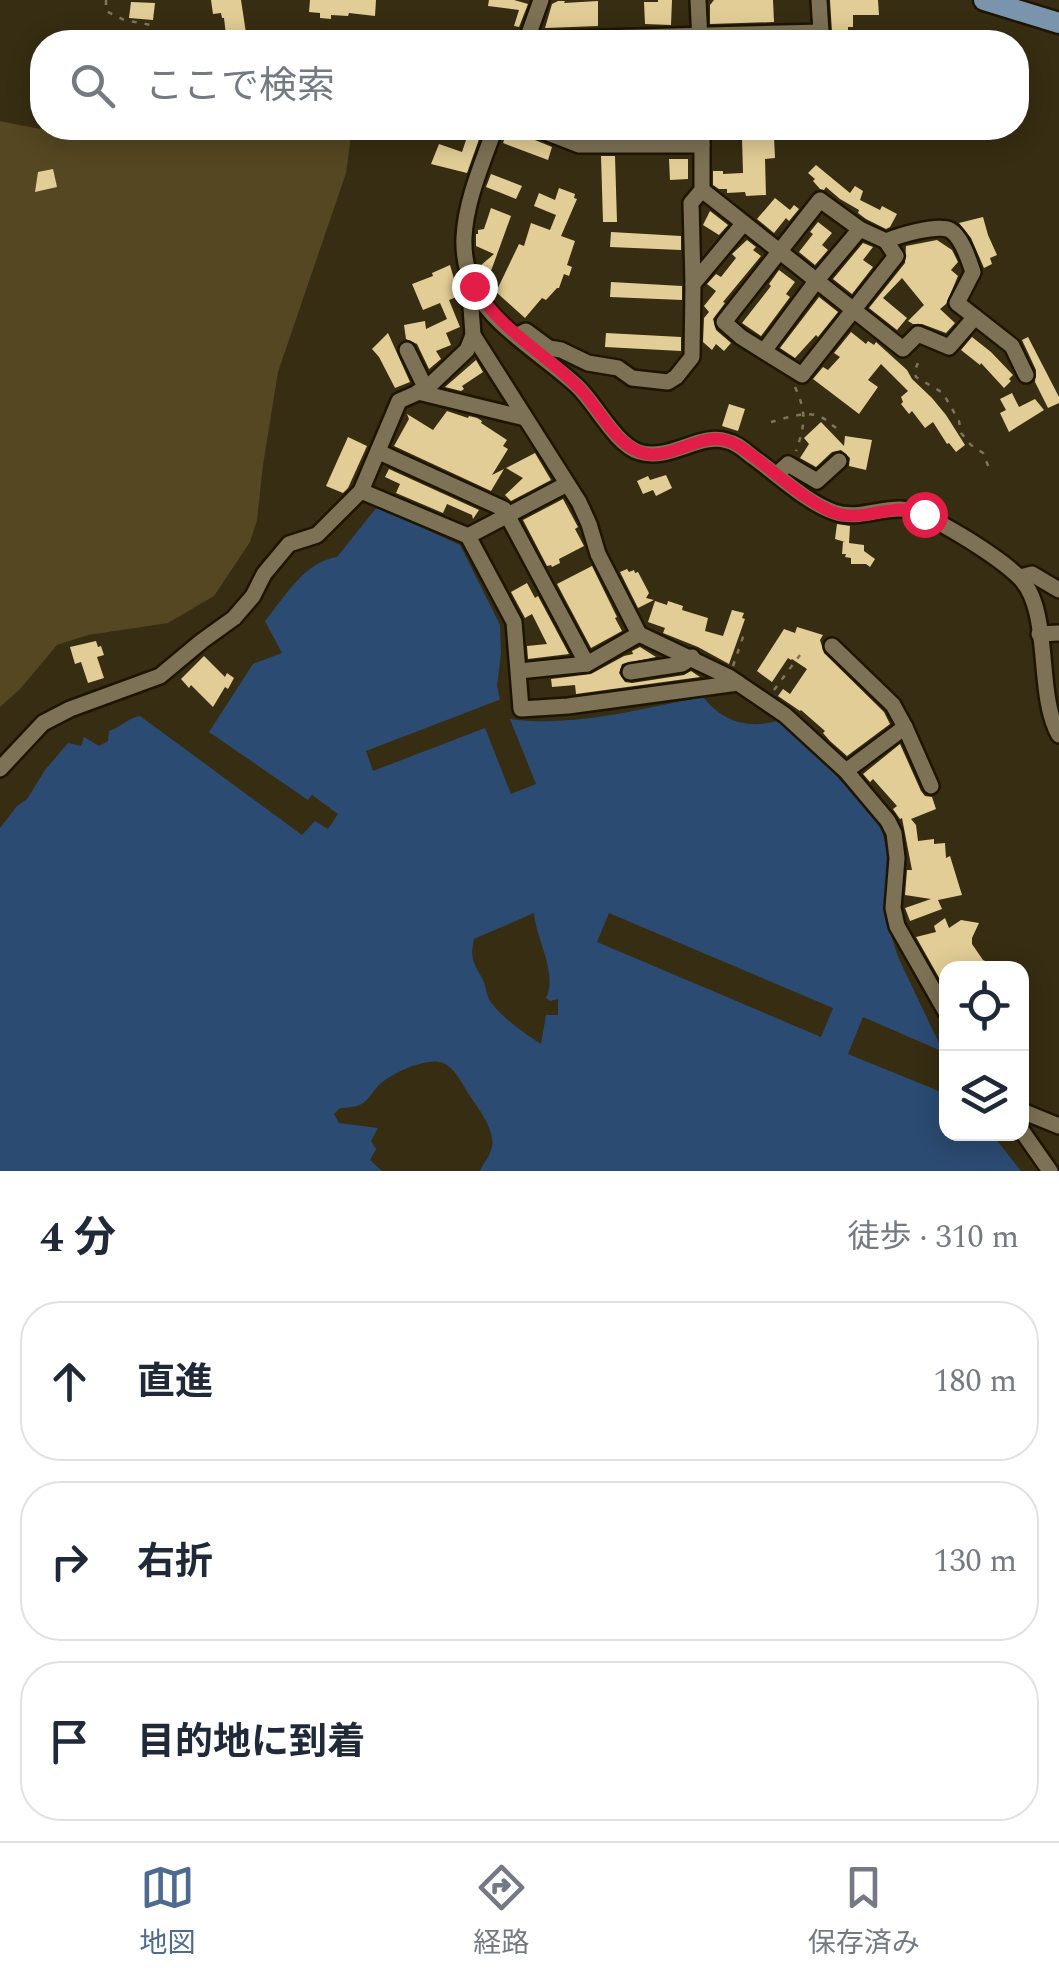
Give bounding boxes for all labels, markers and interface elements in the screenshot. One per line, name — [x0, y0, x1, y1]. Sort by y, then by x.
search box — [30, 30, 1029, 140]
icon: search — [65, 58, 120, 113]
text: ここで検索 — [145, 58, 335, 116]
route end — [452, 264, 498, 310]
route start — [902, 492, 948, 538]
map controls — [939, 961, 1029, 1141]
button: locate — [939, 961, 1029, 1051]
button: layers — [939, 1051, 1029, 1141]
text: 4 分 — [40, 1207, 116, 1270]
text: 徒歩 · 310 m — [847, 1213, 1019, 1262]
icon: ahead — [42, 1354, 97, 1409]
text: 直進 — [137, 1354, 213, 1412]
text: 180 m — [933, 1357, 1017, 1406]
icon: right — [42, 1534, 97, 1589]
text: 右折 — [137, 1534, 213, 1592]
text: 130 m — [933, 1537, 1017, 1586]
icon: arrive — [42, 1714, 97, 1769]
text: 目的地に到着 — [137, 1714, 365, 1772]
tab: 地図 — [139, 1860, 195, 1965]
tab: 経路 — [473, 1860, 530, 1965]
tab: 保存済み — [808, 1860, 920, 1965]

